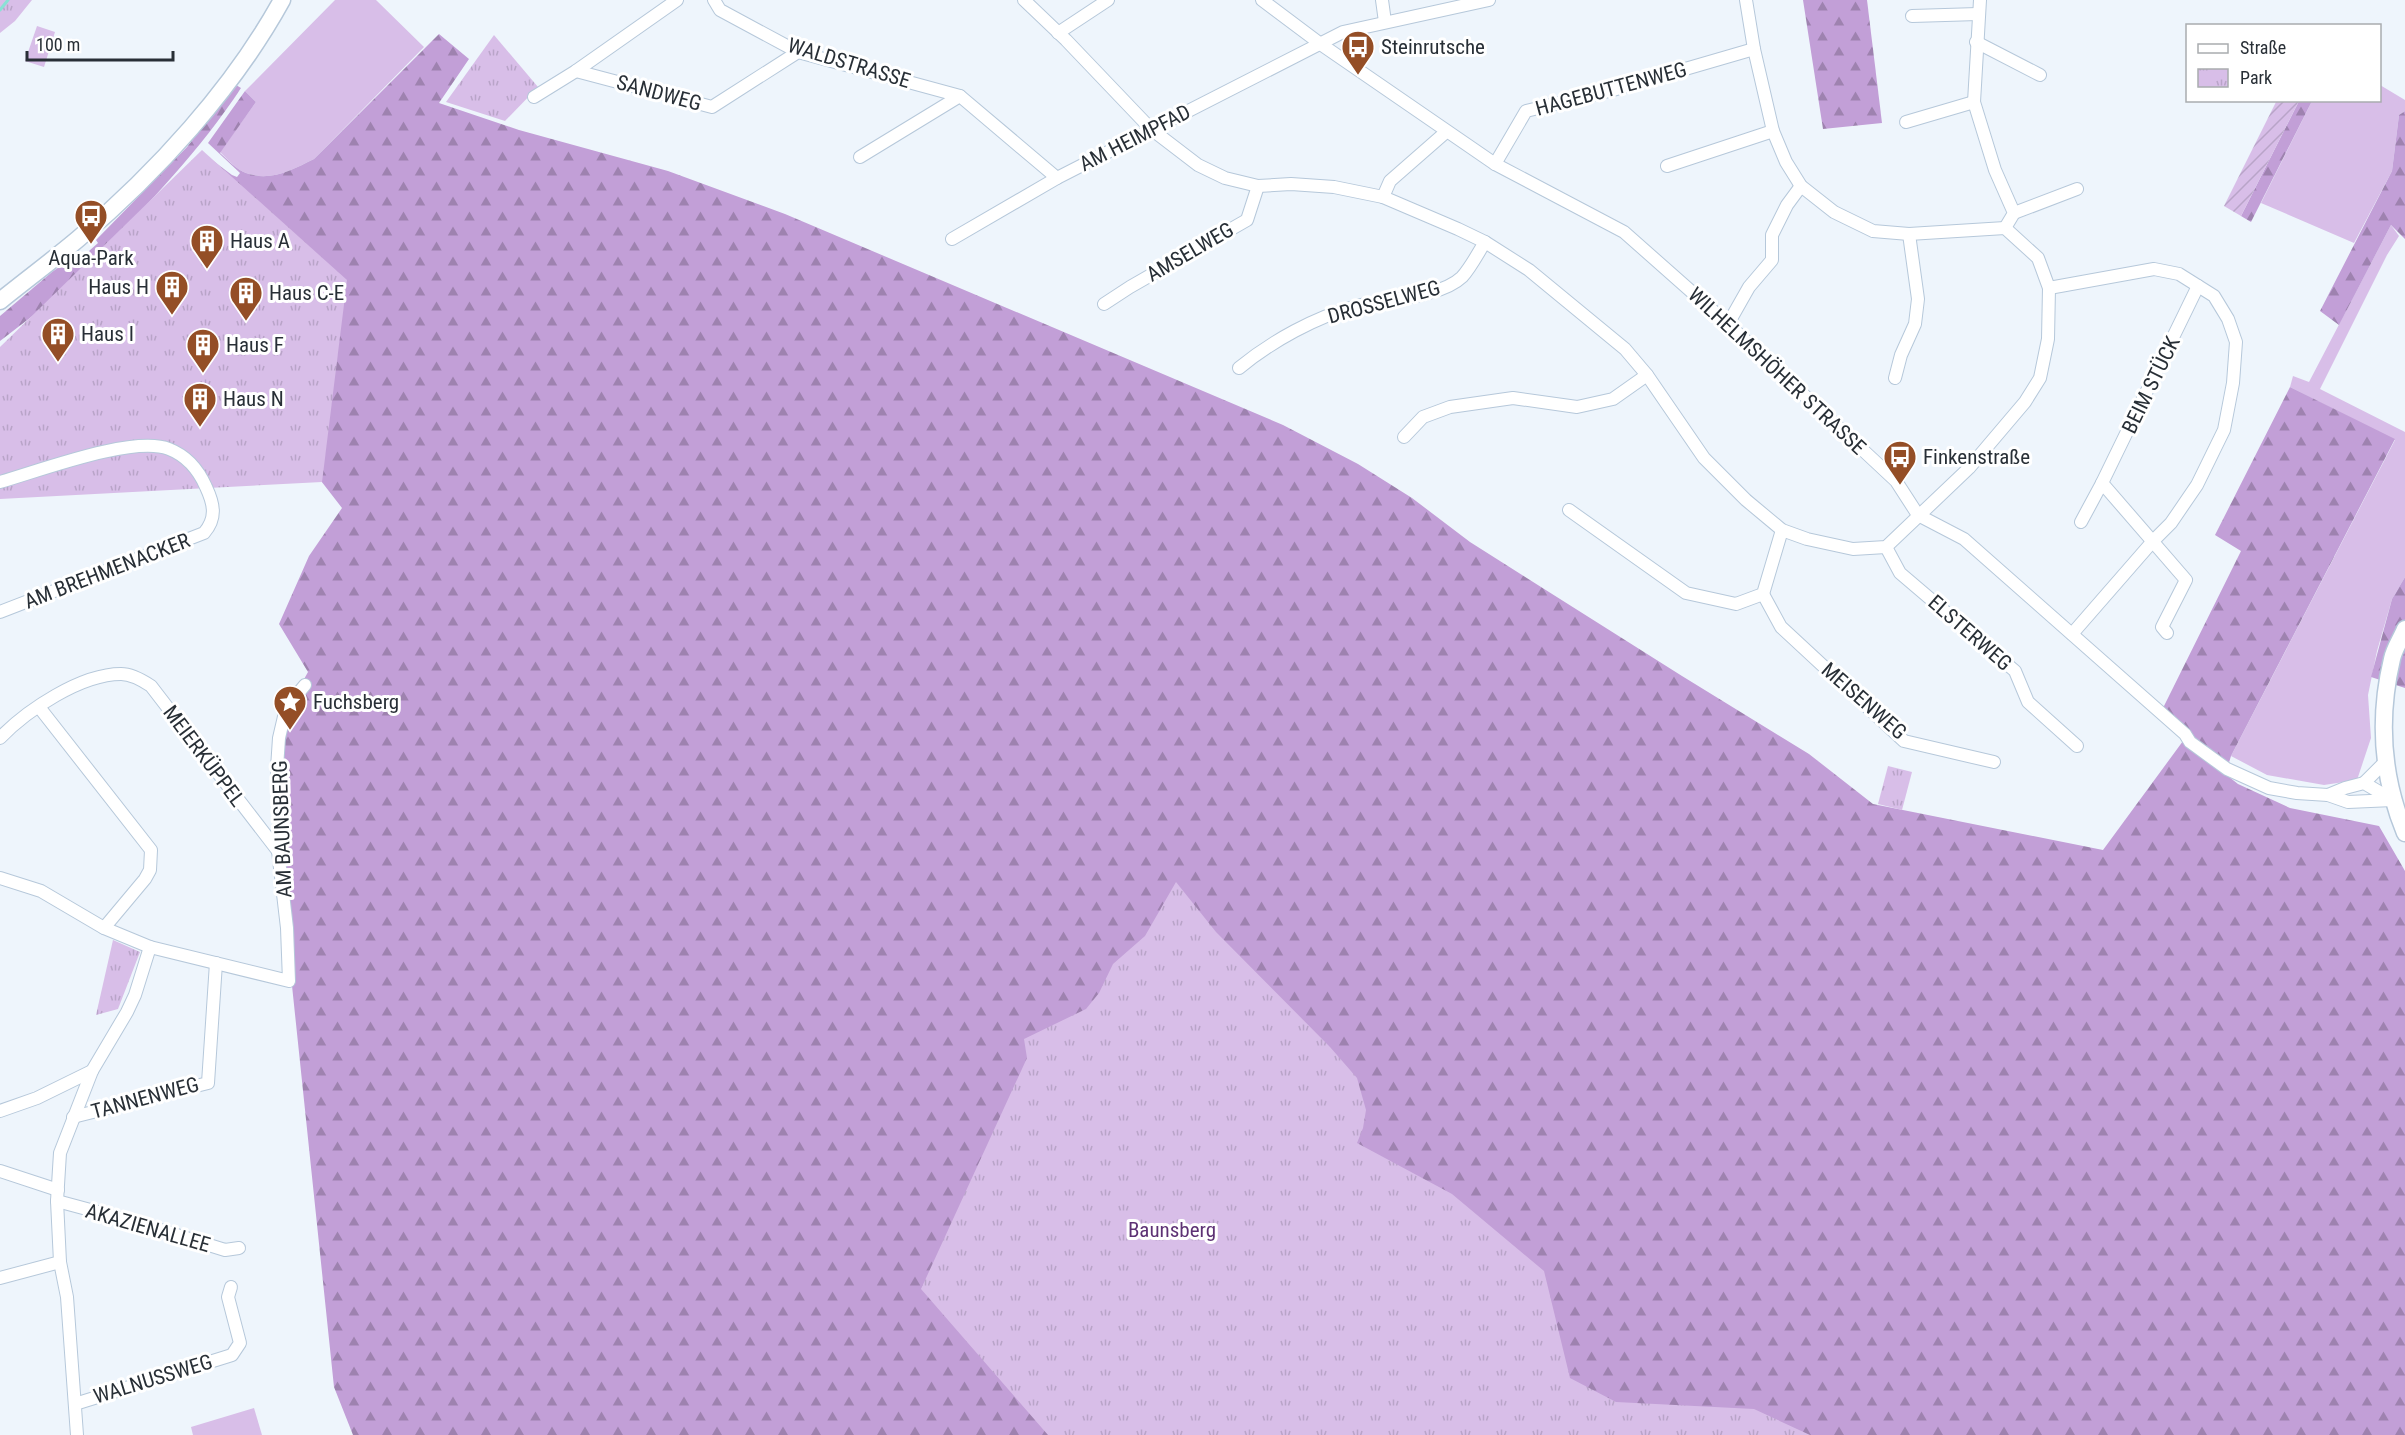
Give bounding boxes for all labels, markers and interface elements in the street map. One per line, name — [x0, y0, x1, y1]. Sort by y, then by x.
scale bar — [27, 24, 172, 62]
legend — [2186, 24, 2381, 102]
bus stop icon: Steinrutsche — [1340, 29, 1376, 76]
street label: WALDSTRASSE — [785, 33, 913, 93]
text: 100 m — [36, 34, 80, 55]
place label: Steinrutsche — [1381, 35, 1485, 59]
text: Straße — [2240, 37, 2286, 58]
street label: HAGEBUTTENWEG — [1533, 57, 1689, 121]
text: Park — [2240, 67, 2272, 88]
street label: SANDWEG — [614, 70, 704, 116]
street label: AM HEIMPFAD — [1075, 100, 1195, 176]
bus stop icon: Aqua-Park — [73, 198, 109, 245]
street label: AMSELWEG — [1142, 217, 1238, 287]
building icon: Haus A — [189, 223, 225, 270]
place label: Haus A — [230, 229, 290, 253]
place label: Aqua-Park — [48, 246, 134, 270]
building icon: Haus H — [154, 269, 190, 316]
place label: Haus H — [88, 275, 149, 299]
building icon: Haus C-E — [228, 275, 264, 322]
street label: DROSSELWEG — [1325, 275, 1443, 329]
place label: Haus C-E — [269, 281, 344, 305]
street label: WILHELMSHÖHER STRASSE — [1683, 282, 1871, 460]
building icon: Haus I — [40, 316, 76, 363]
place label: Haus I — [81, 322, 134, 346]
building icon: Haus F — [185, 327, 221, 374]
street label: BEIM STÜCK — [2117, 332, 2185, 437]
place label: Haus F — [226, 333, 284, 357]
building icon: Haus N — [182, 381, 218, 428]
place label: Haus N — [223, 387, 284, 411]
bus stop icon: Finkenstraße — [1882, 439, 1918, 486]
place label: Finkenstraße — [1923, 445, 2030, 469]
street label: AM BREHMENACKER — [21, 528, 193, 614]
street label: ELSTERWEG — [1923, 590, 2017, 676]
street label: MEISENWEG — [1817, 658, 1911, 744]
place icon: Fuchsberg — [272, 684, 308, 731]
place label: Fuchsberg — [313, 690, 399, 714]
street label: MEIERKÜPPEL — [158, 701, 250, 811]
street label: AM BAUNSBERG — [268, 760, 296, 898]
street label: TANNENWEG — [88, 1072, 202, 1124]
street label: AKAZIENALLEE — [83, 1199, 213, 1257]
park label: Baunsberg — [1128, 1218, 1216, 1242]
street label: WALNUSSWEG — [91, 1350, 215, 1408]

